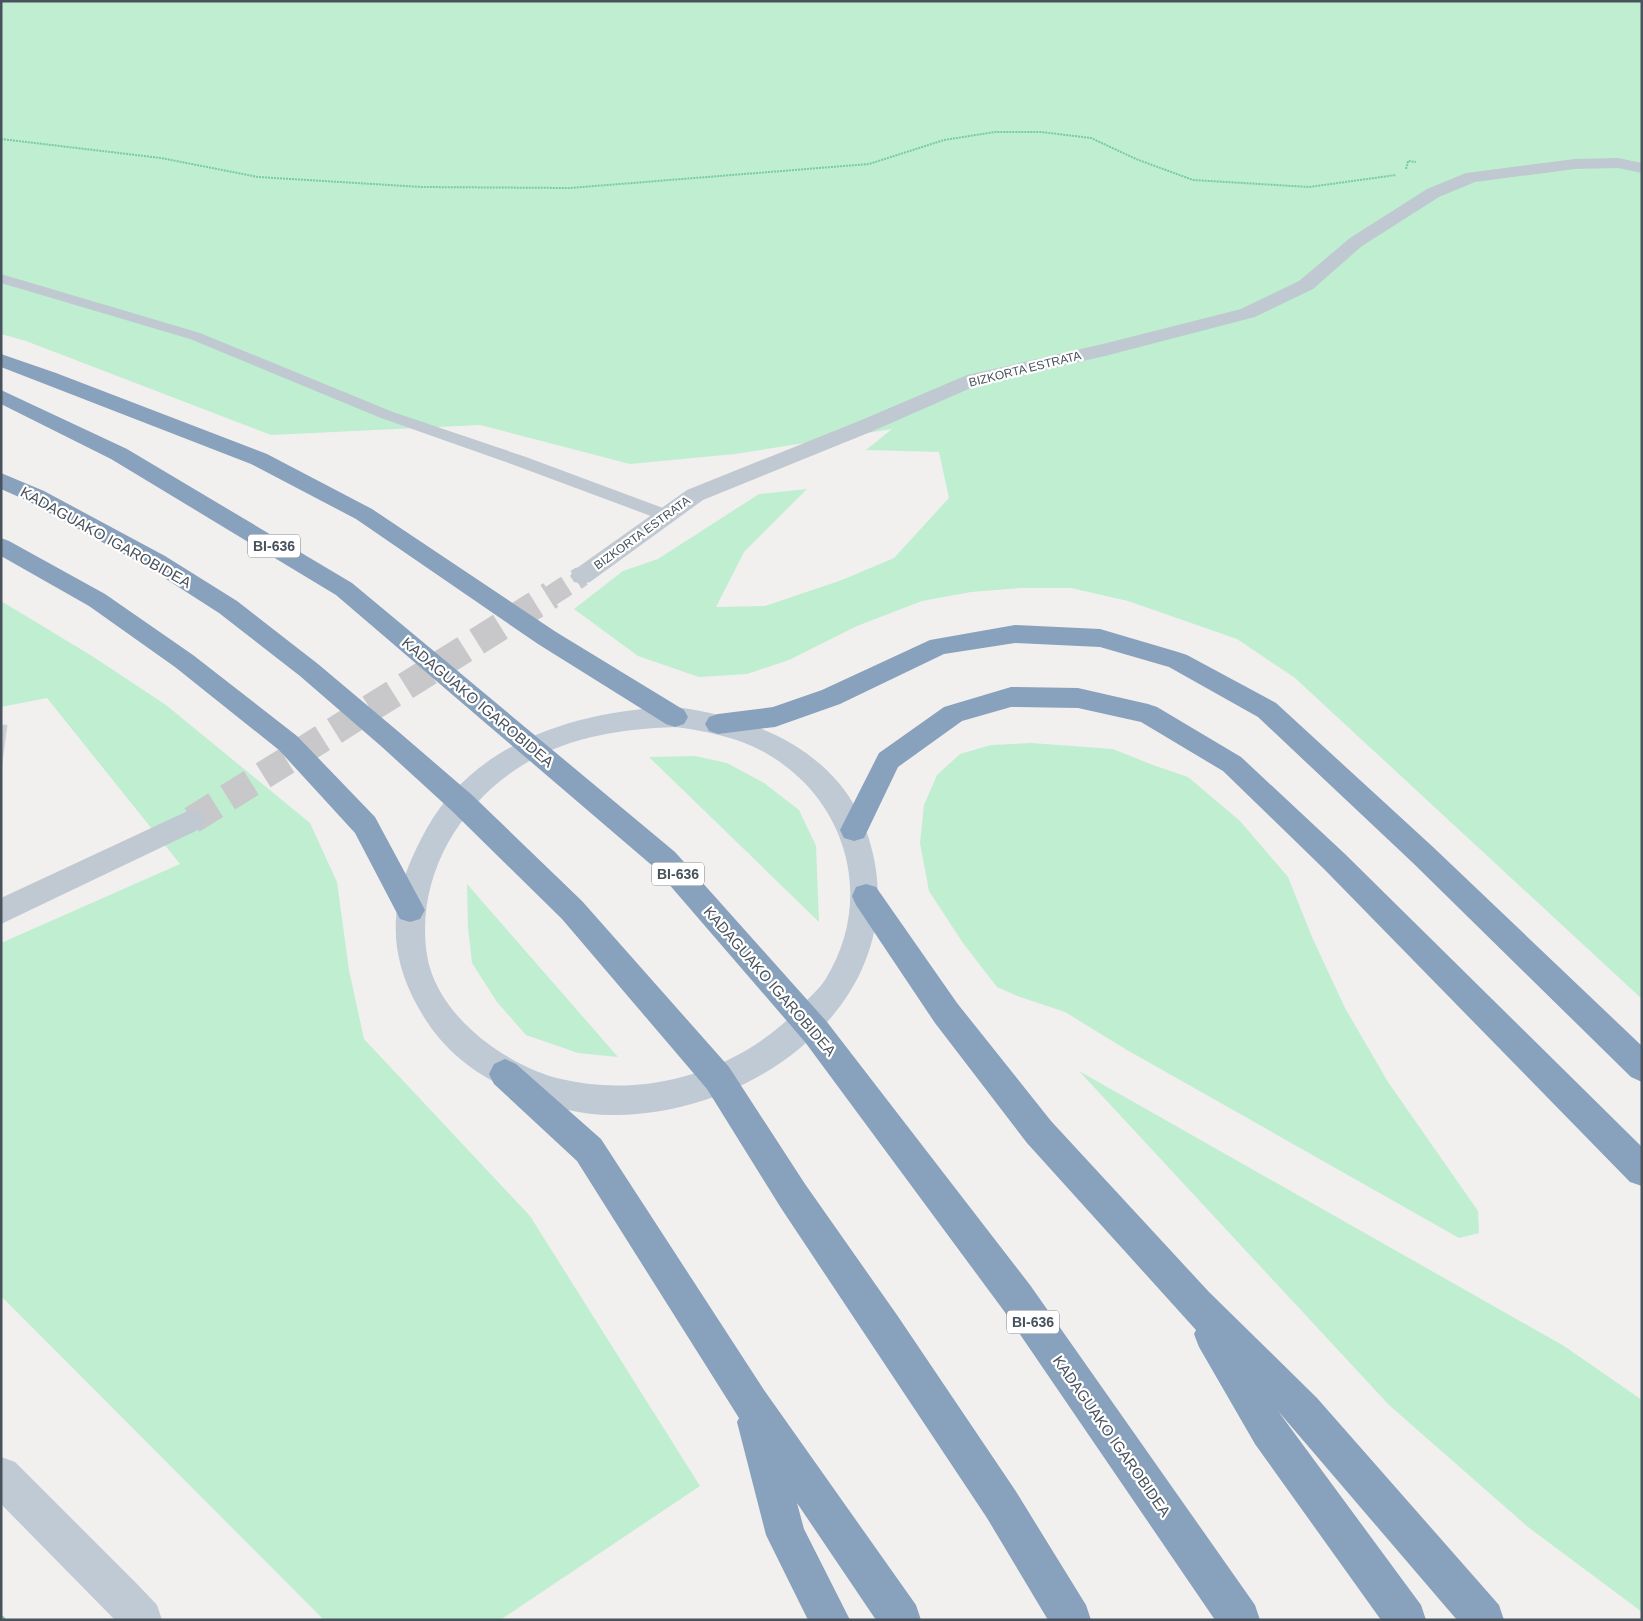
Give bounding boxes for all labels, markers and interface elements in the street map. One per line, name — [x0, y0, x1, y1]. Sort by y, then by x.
street label: BIZKORTA ESTRATA — [967, 348, 1083, 390]
street label: KADAGUAKO IGAROBIDEA — [18, 483, 194, 591]
street label: BIZKORTA ESTRATA — [591, 493, 693, 573]
road number: BI-636 — [248, 534, 300, 558]
street label: KADAGUAKO IGAROBIDEA — [399, 634, 557, 770]
road number: BI-636 — [652, 862, 704, 886]
street label: KADAGUAKO IGAROBIDEA — [700, 903, 840, 1059]
road number: BI-636 — [1007, 1310, 1059, 1334]
street label: KADAGUAKO IGAROBIDEA — [1050, 1352, 1174, 1520]

